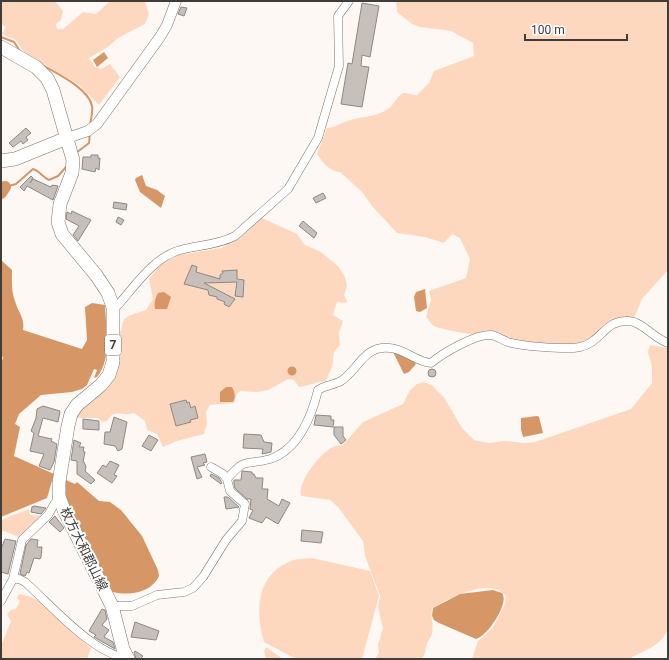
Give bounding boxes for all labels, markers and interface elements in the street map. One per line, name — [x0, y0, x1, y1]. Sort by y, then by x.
scale bar — [525, 16, 627, 42]
text: 100 m — [531, 23, 565, 37]
road number: 7 — [105, 335, 121, 355]
street label: 枚方大和郡山線 — [57, 505, 111, 593]

